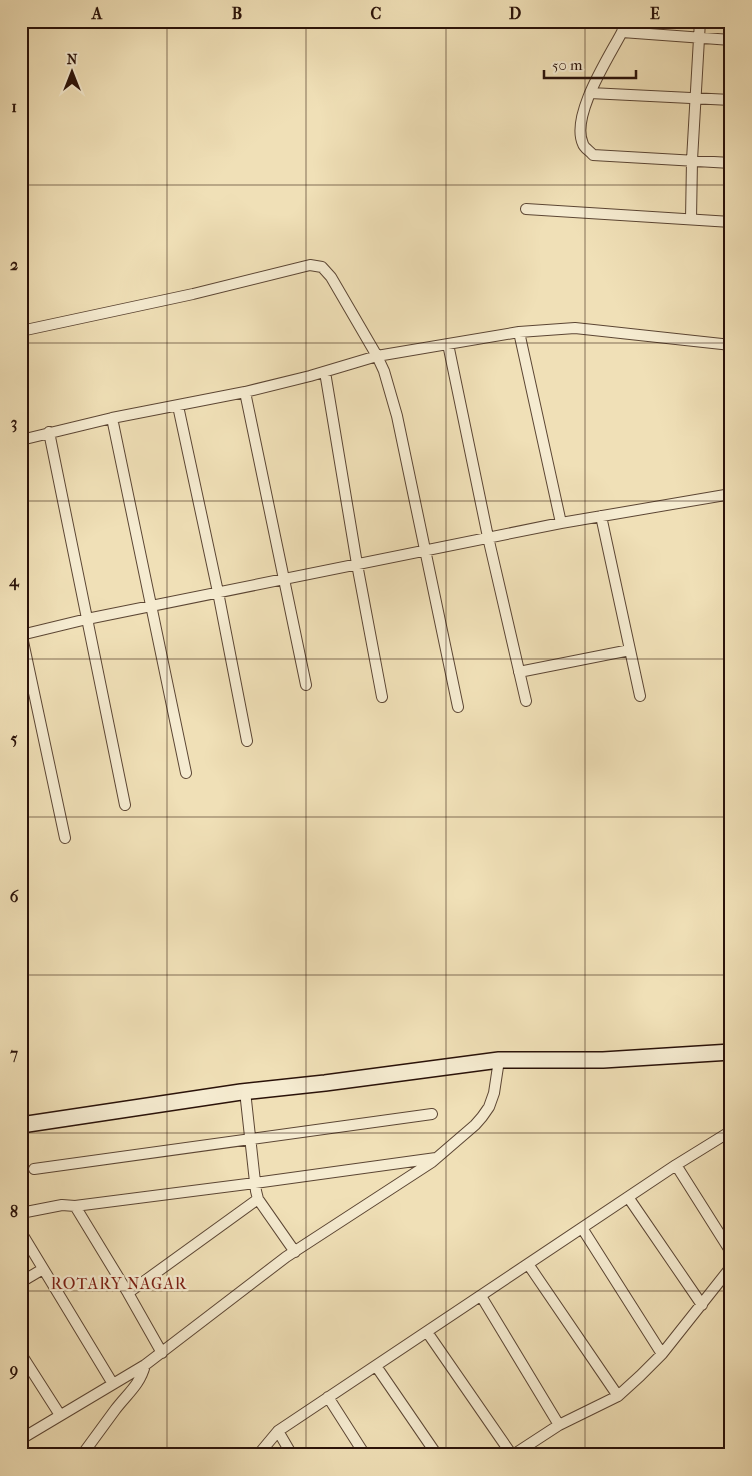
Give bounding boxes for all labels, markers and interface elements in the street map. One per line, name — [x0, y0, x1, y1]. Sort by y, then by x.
text: A — [91, 4, 103, 23]
text: B — [232, 4, 242, 23]
text: C — [371, 4, 382, 23]
text: D — [509, 4, 521, 23]
text: E — [650, 4, 660, 23]
north arrow — [48, 48, 98, 98]
scale bar — [544, 48, 637, 80]
text: N — [67, 51, 78, 68]
text: 50 m — [552, 56, 583, 74]
text: 1 — [11, 97, 17, 116]
text: 2 — [10, 255, 18, 274]
text: 3 — [11, 413, 17, 433]
text: 4 — [8, 571, 20, 591]
text: 5 — [11, 729, 18, 748]
text: 6 — [10, 887, 19, 906]
text: 7 — [9, 1044, 18, 1063]
text: 8 — [10, 1202, 18, 1221]
district label: ROTARY NAGAR — [51, 1274, 188, 1293]
text: 9 — [9, 1360, 18, 1380]

